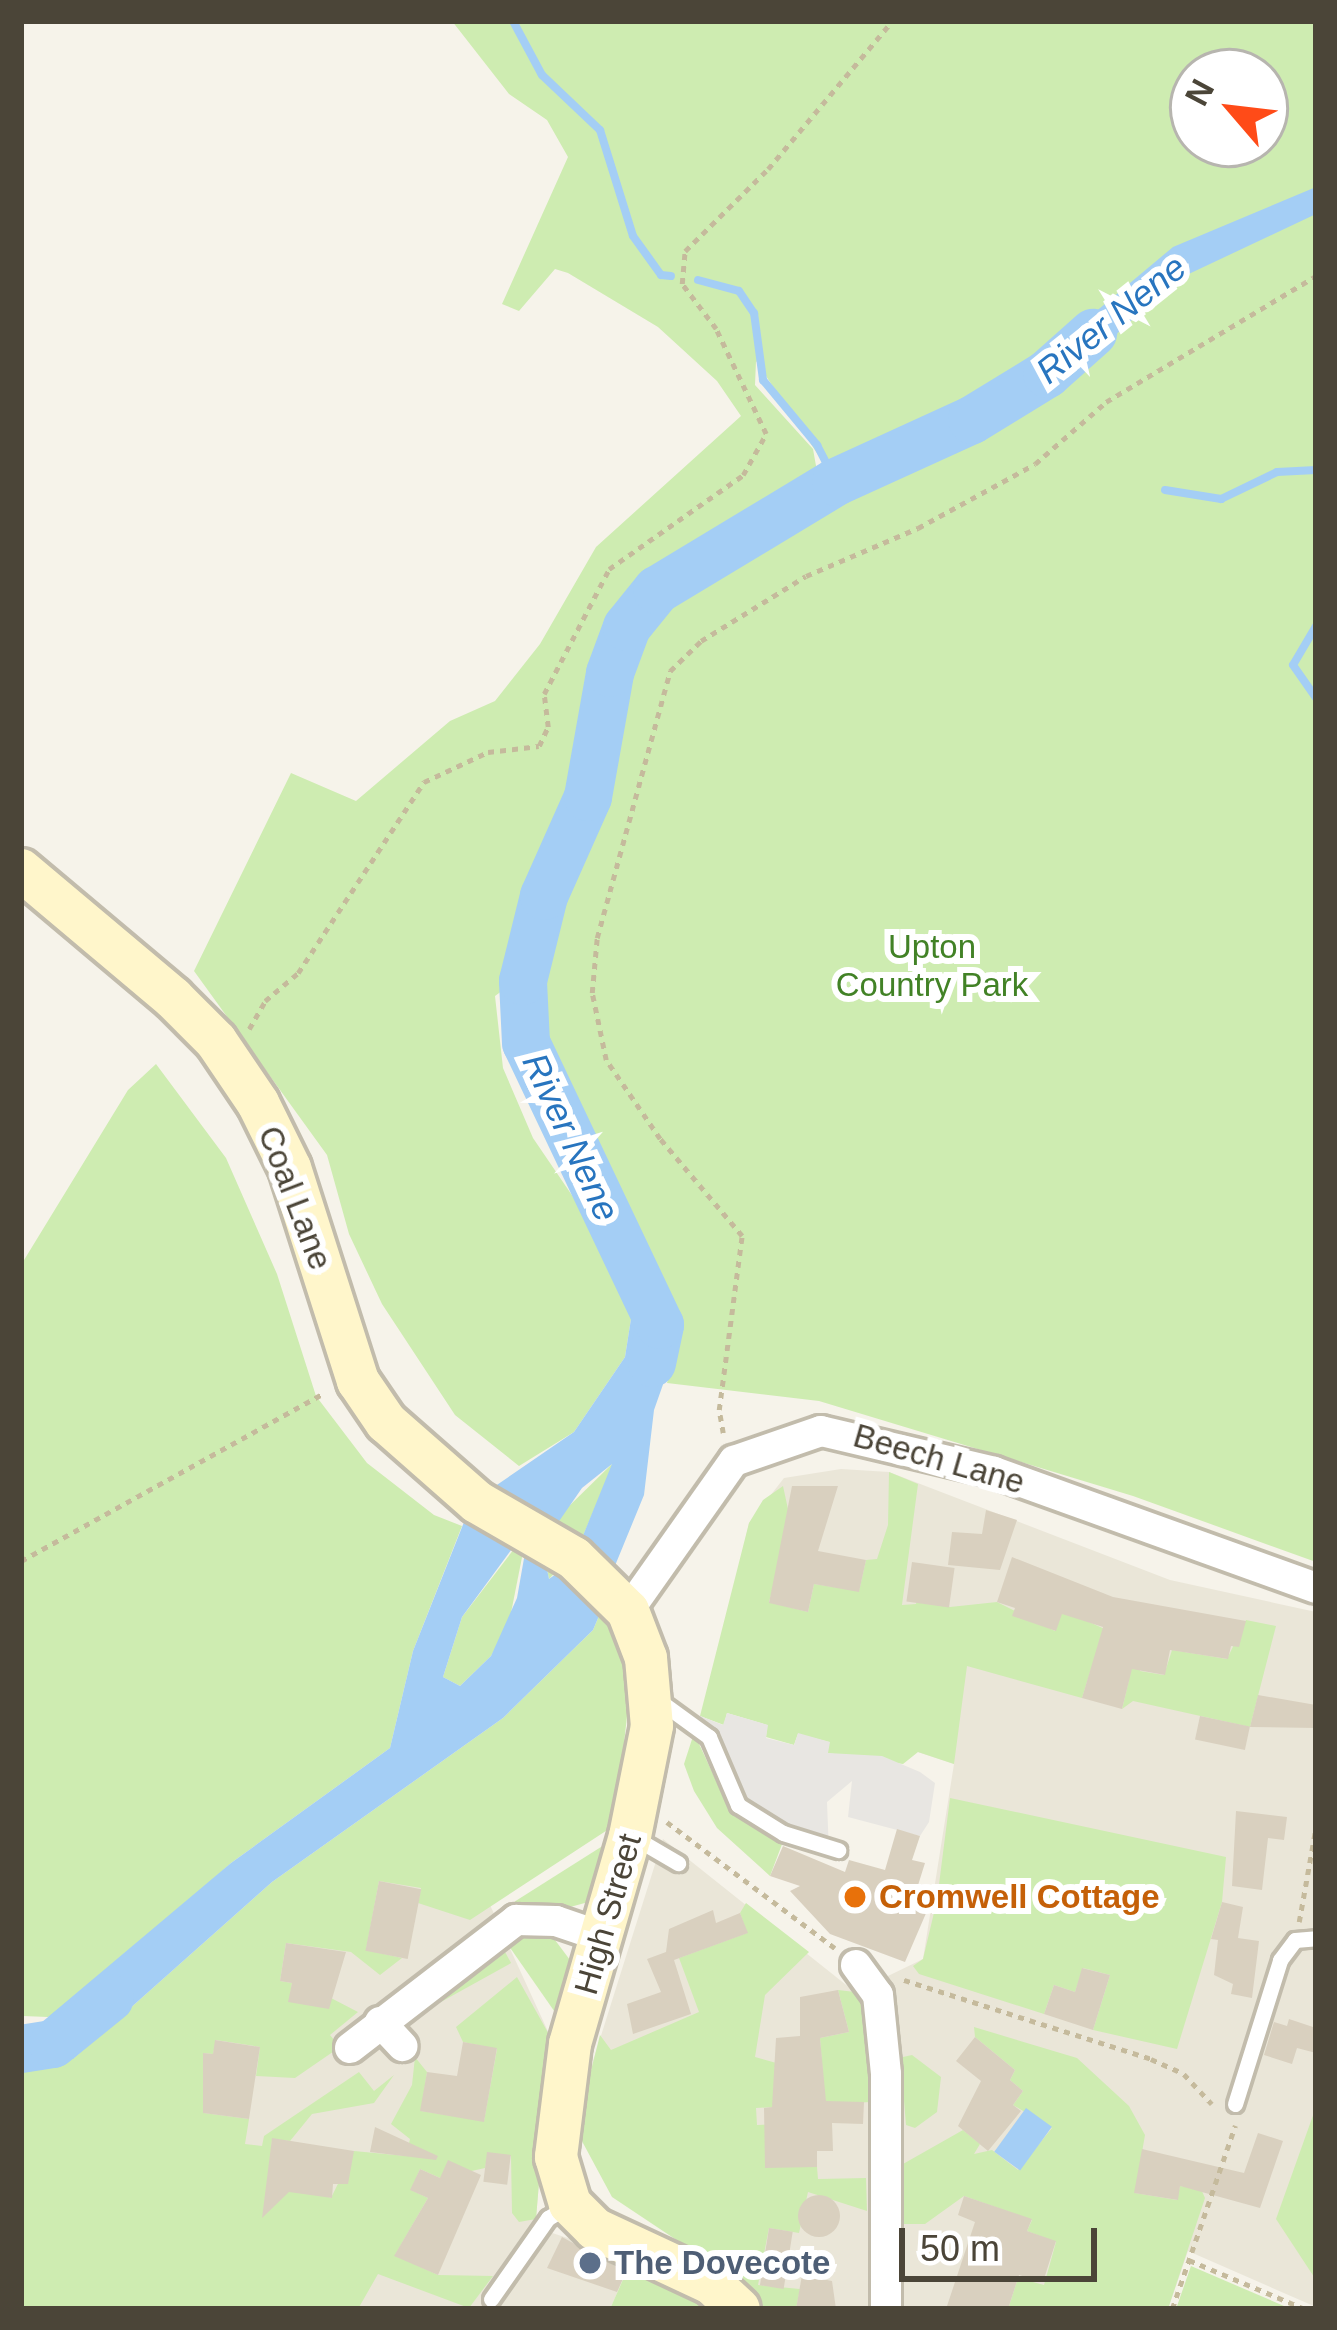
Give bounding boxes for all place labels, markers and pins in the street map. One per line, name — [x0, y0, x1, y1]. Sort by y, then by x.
place label: Cromwell Cottage — [879, 1877, 1160, 1917]
marker: Cromwell Cottage — [842, 1884, 868, 1910]
place label: The Dovecote — [614, 2243, 830, 2283]
marker: The Dovecote — [577, 2250, 603, 2276]

